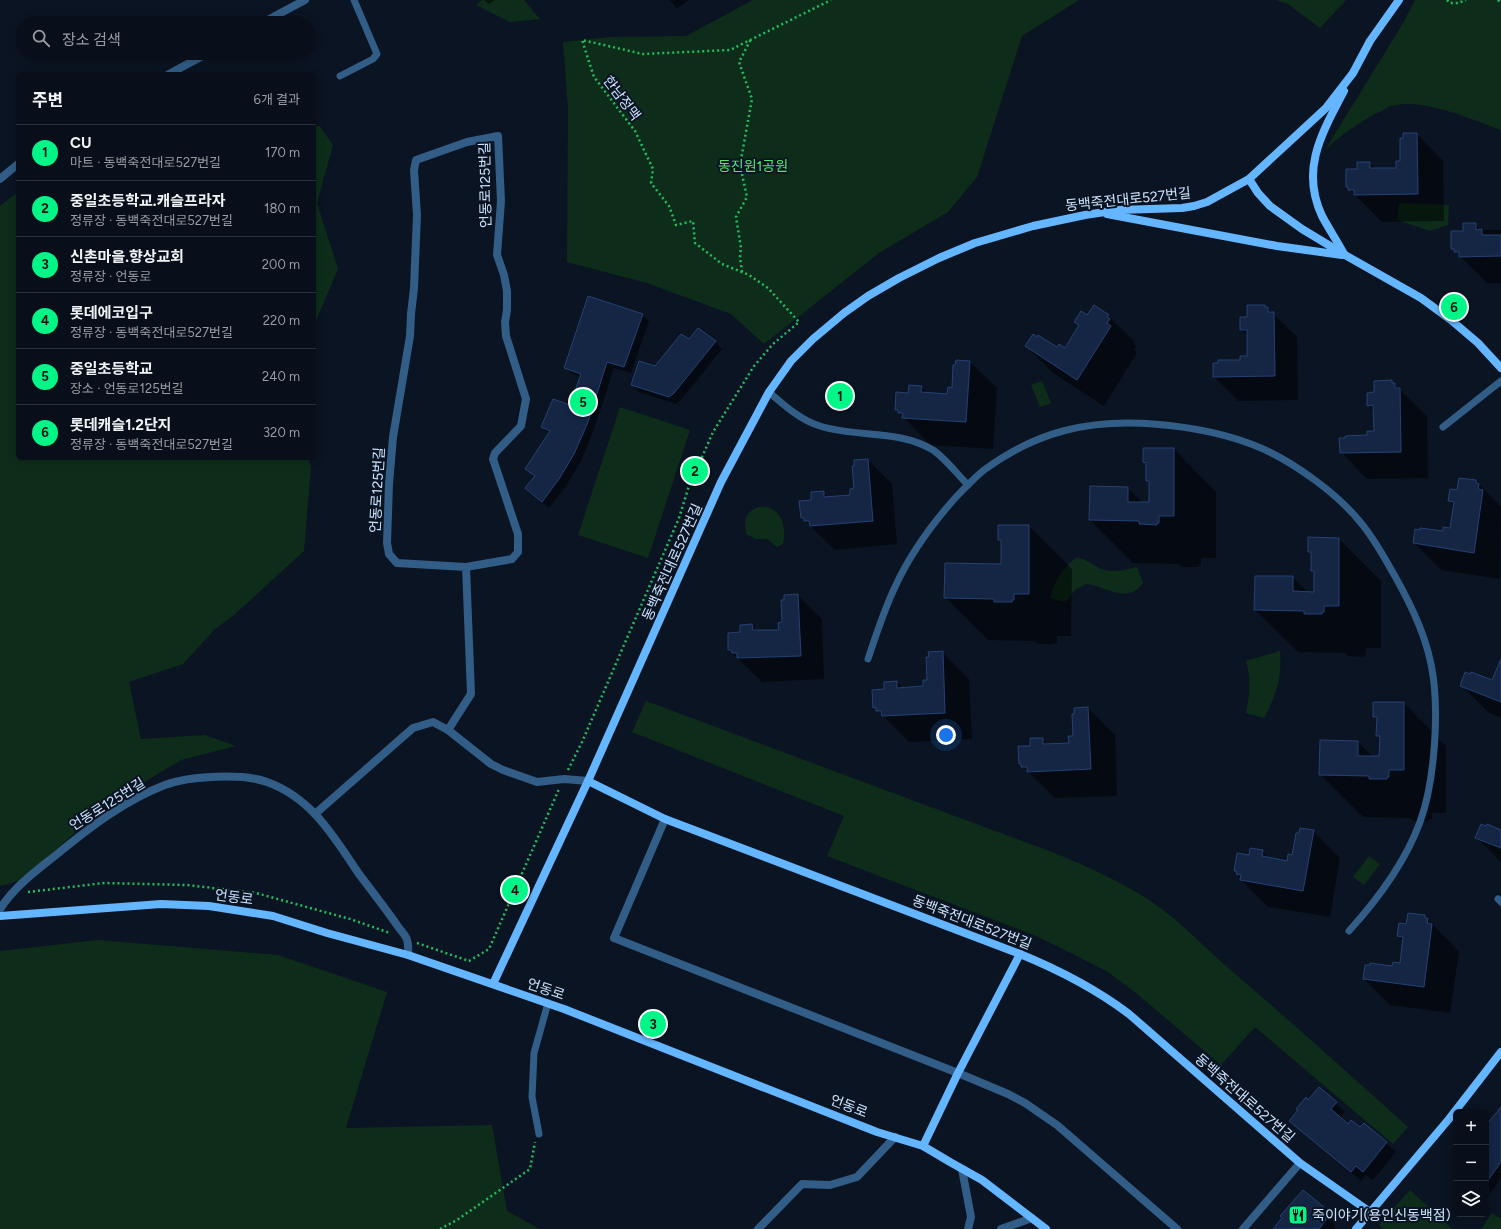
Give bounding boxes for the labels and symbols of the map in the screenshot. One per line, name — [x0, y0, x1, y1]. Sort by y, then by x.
street label: 한남정맥 — [599, 73, 644, 124]
street label: 언동로125번길 — [476, 142, 495, 228]
park label: 동진원1공원 — [718, 158, 788, 175]
street label: 동백죽전대로527번길 — [1064, 184, 1192, 215]
pin: 6 — [1441, 292, 1467, 322]
pin: 1 — [827, 381, 853, 411]
pin: 5 — [570, 387, 596, 417]
street label: 언동로125번길 — [367, 447, 388, 533]
pin: 2 — [682, 456, 708, 486]
street label: 동백죽전대로527번길 — [639, 501, 706, 623]
your location — [936, 725, 956, 745]
street label: 언동로125번길 — [66, 774, 148, 834]
pin: 4 — [502, 875, 528, 905]
street label: 언동로 — [214, 886, 254, 909]
street label: 동백죽전대로527번길 — [910, 892, 1034, 953]
street label: 언동로 — [525, 975, 567, 1004]
pin: 3 — [640, 1009, 666, 1039]
street label: 동백죽전대로527번길 — [1191, 1050, 1298, 1146]
street label: 언동로 — [828, 1092, 870, 1121]
restaurant icon: 죽이야기(용인신동백점) — [1287, 1204, 1309, 1226]
place label: 죽이야기(용인신동백점) — [1312, 1207, 1451, 1224]

